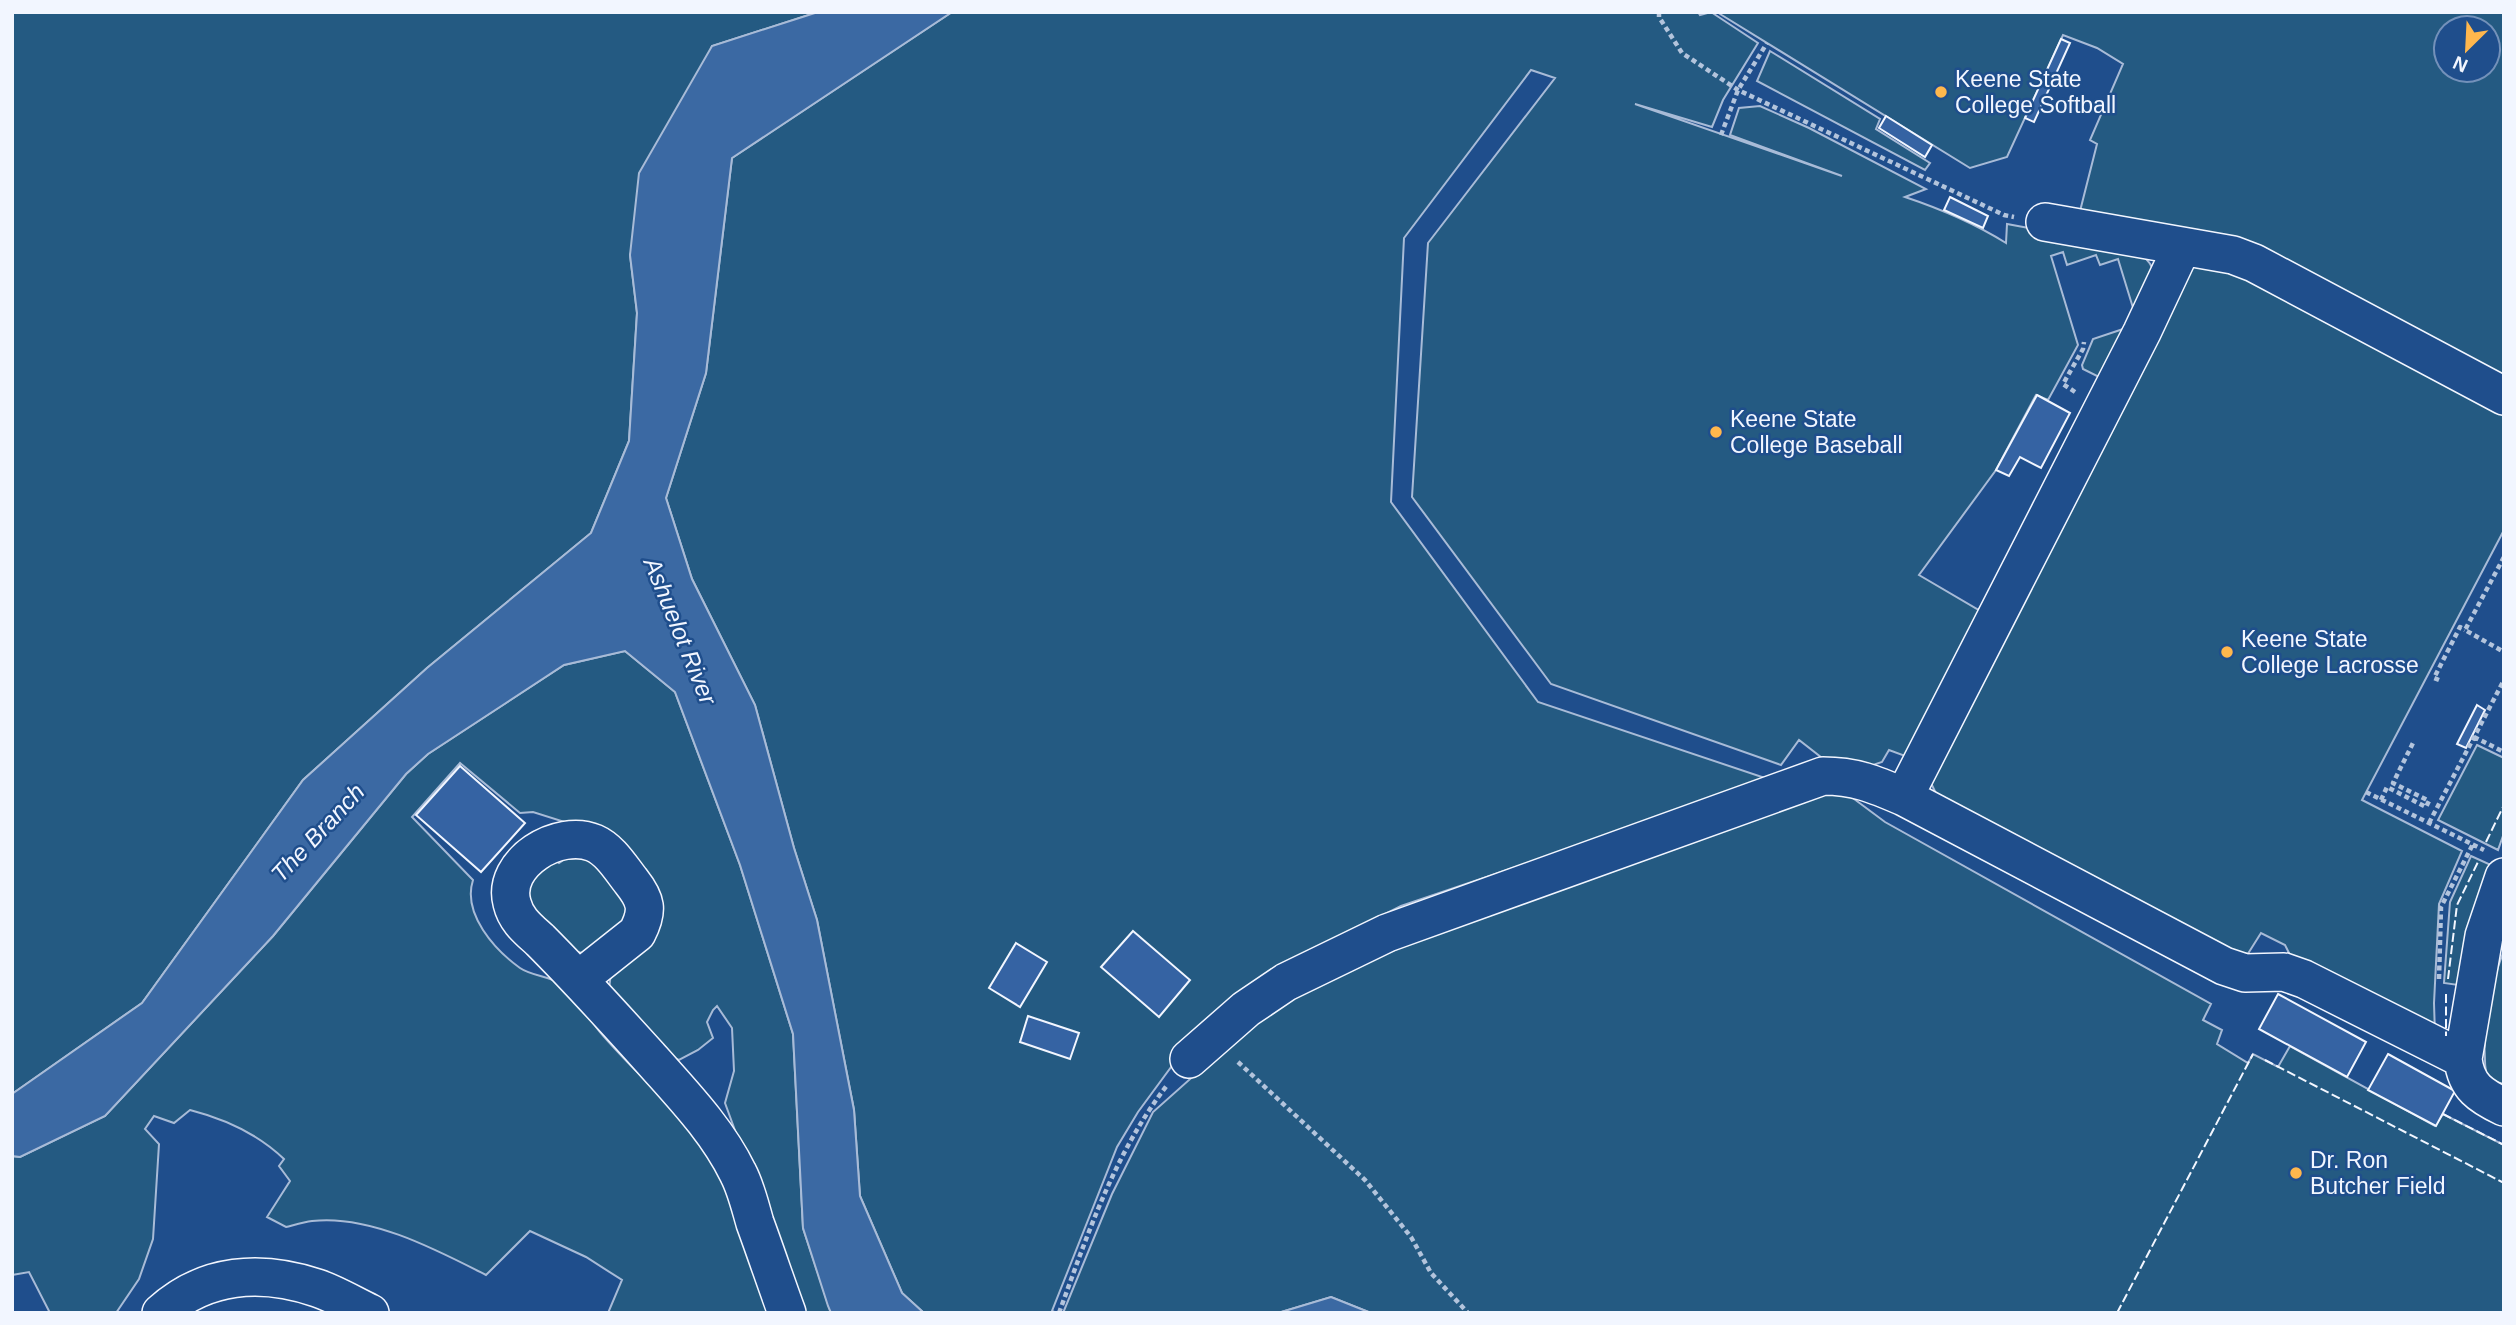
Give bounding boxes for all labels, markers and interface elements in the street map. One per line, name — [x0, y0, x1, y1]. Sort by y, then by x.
north arrow — [2432, 14, 2502, 84]
text: N — [2450, 52, 2471, 76]
place label: Keene State College Softball — [1955, 66, 2116, 118]
marker: Keene State College Softball — [1933, 84, 1949, 100]
place label: Keene State College Baseball — [1730, 406, 1903, 458]
marker: Keene State College Baseball — [1708, 424, 1724, 440]
water label: Ashuelot River — [638, 552, 723, 709]
place label: Keene State College Lacrosse — [2241, 626, 2419, 678]
marker: Keene State College Lacrosse — [2219, 644, 2235, 660]
water label: The Branch — [265, 778, 370, 887]
place label: Dr. Ron Butcher Field — [2310, 1147, 2446, 1199]
marker: Dr. Ron Butcher Field — [2288, 1165, 2304, 1181]

